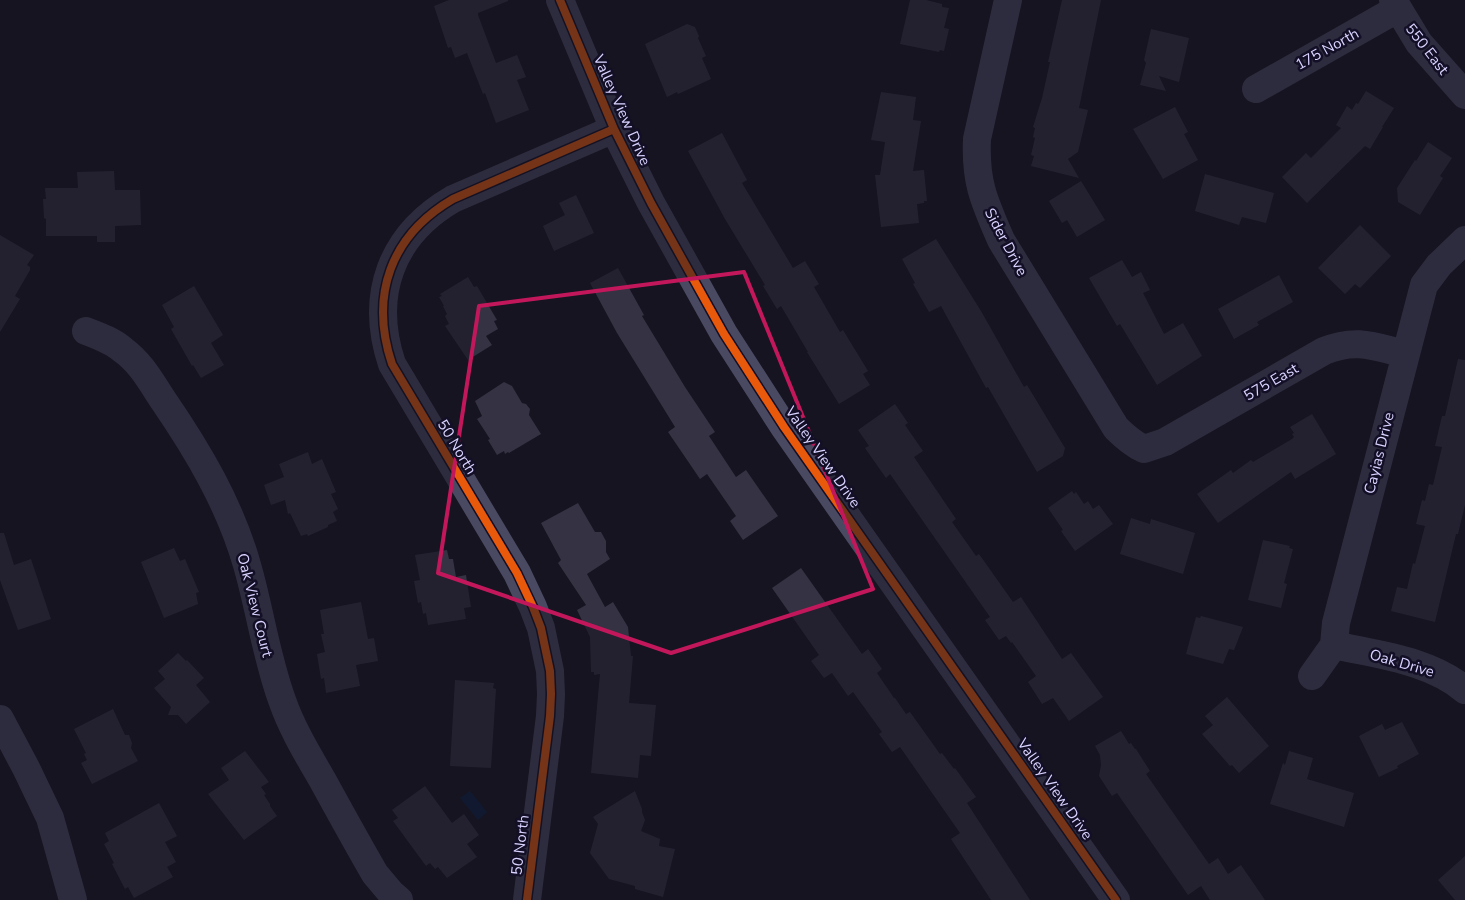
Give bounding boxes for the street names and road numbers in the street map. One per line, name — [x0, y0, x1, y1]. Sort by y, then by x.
street label: 550 East — [1401, 19, 1454, 79]
street label: 175 North — [1292, 23, 1362, 75]
street label: Valley View Drive — [588, 50, 655, 169]
street label: Sider Drive — [980, 205, 1032, 279]
street label: 575 East — [1240, 358, 1303, 406]
street label: Valley View Drive — [780, 402, 865, 512]
street label: Cayias Drive — [1359, 410, 1399, 496]
street label: 50 North — [433, 416, 481, 478]
street label: Oak View Court — [232, 551, 278, 660]
street label: Oak Drive — [1367, 644, 1437, 682]
street label: Valley View Drive — [1012, 734, 1097, 844]
street label: 50 North — [506, 814, 534, 876]

